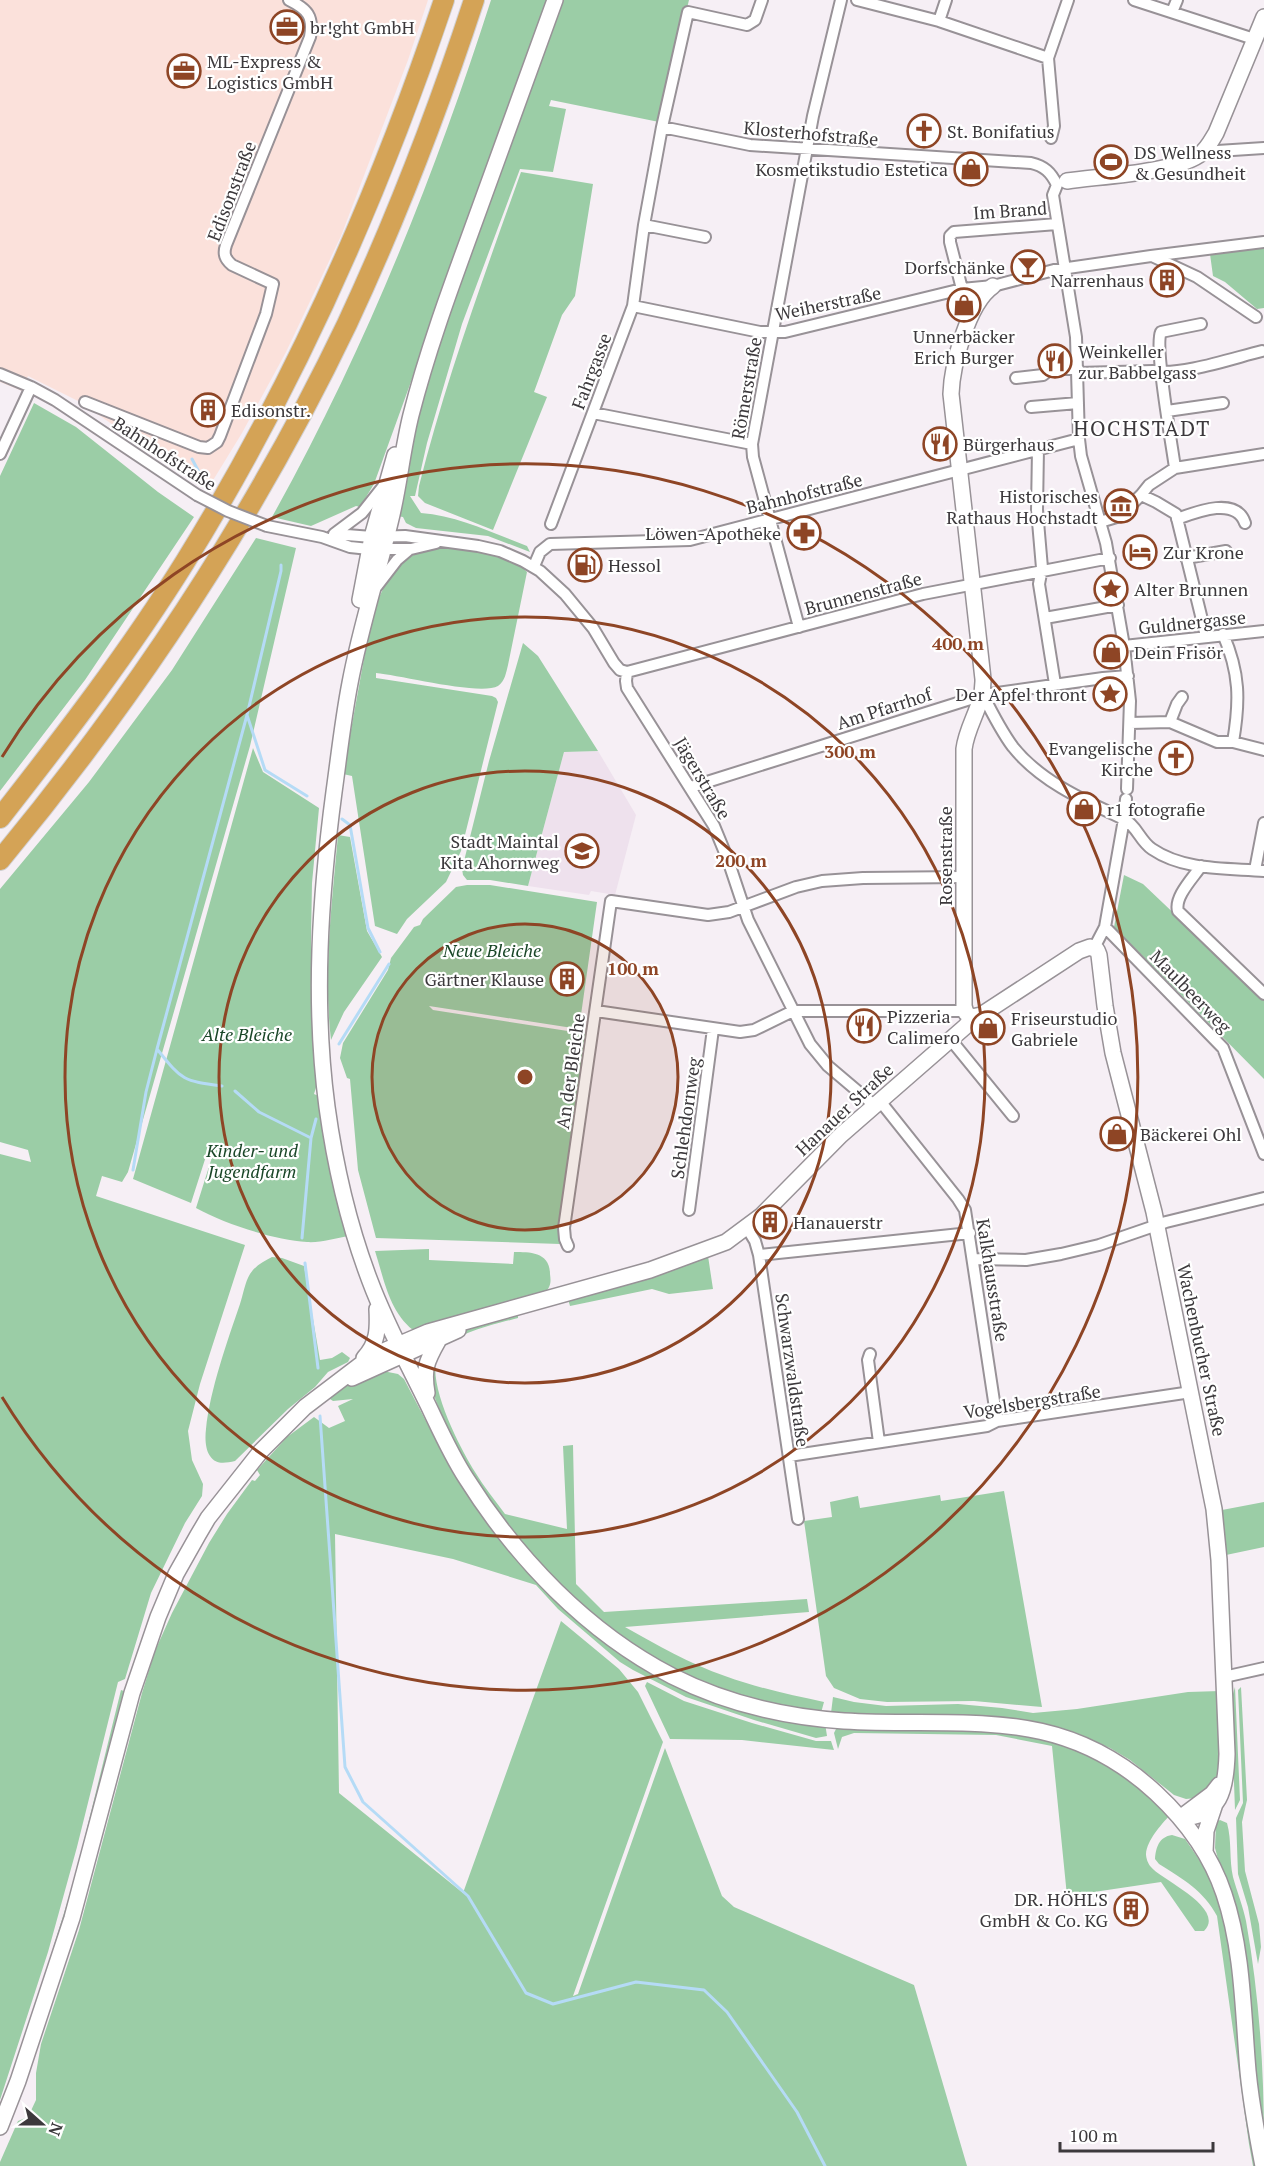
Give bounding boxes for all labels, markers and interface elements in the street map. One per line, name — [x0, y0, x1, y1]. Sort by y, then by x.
office icon: br!ght GmbH — [269, 9, 305, 45]
place label: br!ght GmbH — [310, 15, 415, 39]
place label: ML-Express & Logistics GmbH — [207, 49, 333, 94]
office icon: ML-Express & Logistics GmbH — [166, 53, 202, 89]
church icon: St. Bonifatius — [906, 113, 942, 149]
street label: Klosterhofstraße — [743, 115, 879, 151]
place label: St. Bonifatius — [947, 119, 1055, 143]
street label: Edisonstraße — [201, 138, 261, 244]
place label: DS Wellness & Gesundheit — [1134, 140, 1246, 185]
sports icon: DS Wellness & Gesundheit — [1093, 144, 1129, 180]
shop icon: Kosmetikstudio Estetica — [953, 151, 989, 187]
place label: Kosmetikstudio Estetica — [755, 157, 948, 181]
street label: Im Brand — [972, 195, 1048, 225]
bar icon: Dorfschänke — [1010, 249, 1046, 285]
place label: Dorfschänke — [905, 255, 1005, 279]
building icon: Narrenhaus — [1149, 262, 1185, 298]
place label: Narrenhaus — [1050, 268, 1144, 292]
street label: Weiherstraße — [773, 280, 883, 326]
shop icon: Unnerbäcker Erich Burger — [946, 287, 982, 323]
place label: Unnerbäcker Erich Burger — [913, 324, 1015, 369]
street label: Fahrgasse — [566, 330, 616, 412]
street label: Römerstraße — [725, 335, 767, 441]
place label: Weinkeller zur Babbelgass — [1078, 339, 1197, 384]
restaurant icon: Weinkeller zur Babbelgass — [1037, 343, 1073, 379]
building icon: Edisonstr. — [190, 392, 226, 428]
place label: Edisonstr. — [231, 398, 311, 422]
street label: Bahnhofstraße — [109, 411, 221, 495]
district label: HOCHSTADT — [1073, 414, 1211, 442]
restaurant icon: Bürgerhaus — [922, 426, 958, 462]
place label: Bürgerhaus — [963, 432, 1055, 456]
street label: Bahnhofstraße — [743, 467, 865, 519]
place label: Historisches Rathaus Hochstadt — [946, 484, 1098, 529]
museum icon: Historisches Rathaus Hochstadt — [1103, 488, 1139, 524]
pharmacy icon: Löwen-Apotheke — [786, 515, 822, 551]
place label: Löwen-Apotheke — [645, 521, 781, 545]
hotel icon: Zur Krone — [1122, 534, 1158, 570]
place label: Zur Krone — [1163, 540, 1244, 564]
fuel station icon: Hessol — [567, 547, 603, 583]
place label: Hessol — [608, 553, 661, 577]
street label: Brunnenstraße — [802, 566, 924, 620]
place icon: Alter Brunnen — [1093, 571, 1129, 607]
place label: Alter Brunnen — [1134, 577, 1248, 601]
street label: Guldnergasse — [1137, 604, 1247, 640]
text: 400 m — [932, 631, 984, 655]
shop icon: Dein Frisör — [1093, 634, 1129, 670]
place label: Dein Frisör — [1134, 640, 1223, 664]
place icon: Der Apfel thront — [1092, 676, 1128, 712]
street label: Am Pfarrhof — [833, 681, 936, 735]
place label: Der Apfel thront — [956, 682, 1087, 706]
street label: Jägerstraße — [669, 733, 737, 823]
place label: Evangelische Kirche — [1048, 736, 1153, 781]
text: 300 m — [824, 739, 876, 763]
church icon: Evangelische Kirche — [1158, 740, 1194, 776]
shop icon: r1 fotografie — [1066, 791, 1102, 827]
place label: r1 fotografie — [1107, 797, 1205, 821]
street label: Rosenstraße — [933, 806, 957, 906]
place label: Stadt Maintal Kita Ahornweg — [440, 829, 560, 874]
school or university icon: Stadt Maintal Kita Ahornweg — [564, 833, 600, 869]
text: 200 m — [715, 848, 767, 872]
park label: Neue Bleiche — [442, 938, 541, 962]
street label: Maulbeerweg — [1145, 944, 1237, 1038]
text: 100 m — [607, 956, 659, 980]
building icon: Gärtner Klause — [549, 961, 585, 997]
place label: Gärtner Klause — [425, 967, 544, 991]
place label: Pizzeria Calimero — [887, 1004, 960, 1049]
place label: Friseurstudio Gabriele — [1011, 1006, 1117, 1051]
restaurant icon: Pizzeria Calimero — [846, 1008, 882, 1044]
shop icon: Friseurstudio Gabriele — [970, 1010, 1006, 1046]
street label: An der Bleiche — [550, 1012, 590, 1130]
park label: Alte Bleiche — [201, 1022, 292, 1046]
street label: Schlehdornweg — [665, 1055, 705, 1180]
street label: Hanauer Straße — [790, 1057, 898, 1161]
centre of rings — [515, 1067, 535, 1087]
shop icon: Bäckerei Ohl — [1099, 1116, 1135, 1152]
place label: Bäckerei Ohl — [1140, 1122, 1242, 1146]
park label: Kinder- und Jugendfarm — [205, 1138, 298, 1183]
building icon: Hanauerstr — [752, 1204, 788, 1240]
place label: Hanauerstr — [793, 1210, 883, 1234]
street label: Kalkhausstraße — [971, 1217, 1015, 1343]
street label: Wachenbucher Straße — [1172, 1262, 1232, 1438]
street label: Schwarzwaldstraße — [770, 1292, 816, 1448]
street label: Vogelsbergstraße — [962, 1378, 1102, 1424]
place label: DR. HÖHL'S GmbH & Co. KG — [980, 1887, 1109, 1932]
building icon: DR. HÖHL'S GmbH & Co. KG — [1113, 1891, 1149, 1927]
north arrow — [12, 2094, 72, 2154]
scale bar — [1060, 2115, 1213, 2153]
text: N — [44, 2120, 68, 2139]
text: 100 m — [1069, 2123, 1118, 2147]

